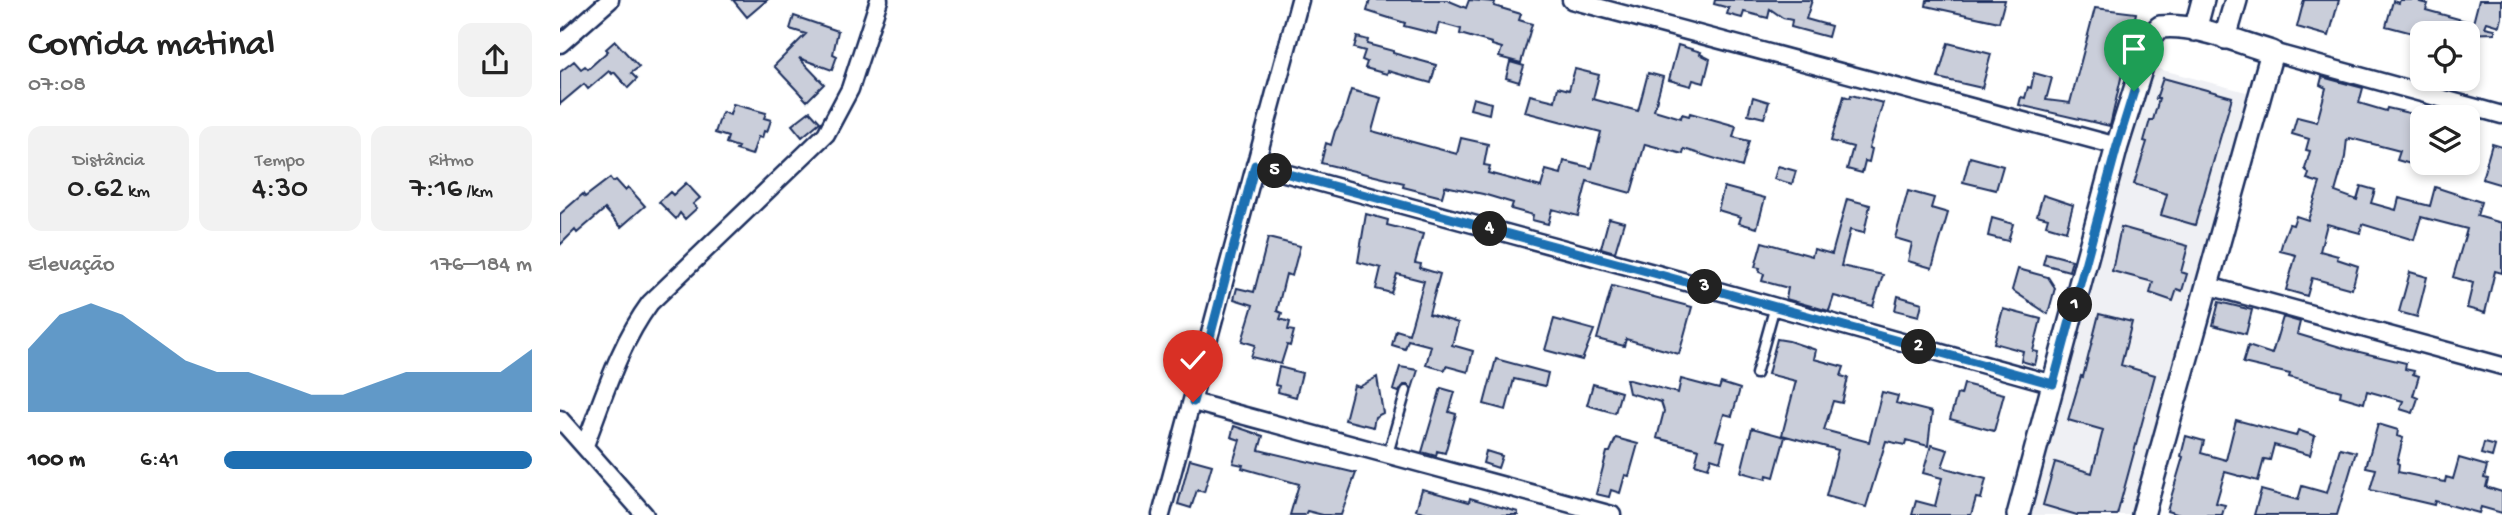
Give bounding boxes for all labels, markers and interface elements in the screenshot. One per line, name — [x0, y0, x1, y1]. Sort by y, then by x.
pin — [2104, 19, 2164, 91]
map controls — [2410, 21, 2480, 175]
button: locate — [2410, 21, 2480, 91]
button: share — [458, 23, 532, 97]
text: Corrida matinal — [28, 24, 275, 68]
icon: arrive — [2115, 30, 2153, 68]
text: 07:08 — [28, 72, 86, 99]
button: layers — [2410, 105, 2480, 175]
text: Distância — [73, 150, 145, 173]
text: Tempo — [255, 150, 305, 173]
text: Ritmo — [429, 150, 474, 173]
pin: 5 — [1258, 154, 1292, 188]
text: 5 — [1270, 159, 1280, 182]
text: 0.62 — [67, 173, 124, 208]
text: 4:30 — [252, 173, 308, 208]
text: 7:16 — [410, 173, 462, 208]
text: km — [124, 181, 150, 204]
text: /km — [462, 181, 493, 204]
pin: 4 — [1472, 212, 1508, 246]
text: 4 — [1485, 217, 1494, 240]
text: Elevação — [28, 252, 115, 279]
text: 176–184 m — [430, 252, 532, 279]
pin: 3 — [1688, 270, 1722, 304]
text: 3 — [1700, 275, 1709, 298]
pin: 1 — [2058, 288, 2092, 322]
text: 1 — [2071, 293, 2078, 316]
pin — [1163, 330, 1223, 402]
pin: 2 — [1902, 330, 1936, 364]
text: 2 — [1914, 335, 1923, 358]
icon: check — [1174, 341, 1212, 379]
text: 100 m — [28, 447, 85, 474]
text: 6:41 — [140, 447, 179, 474]

